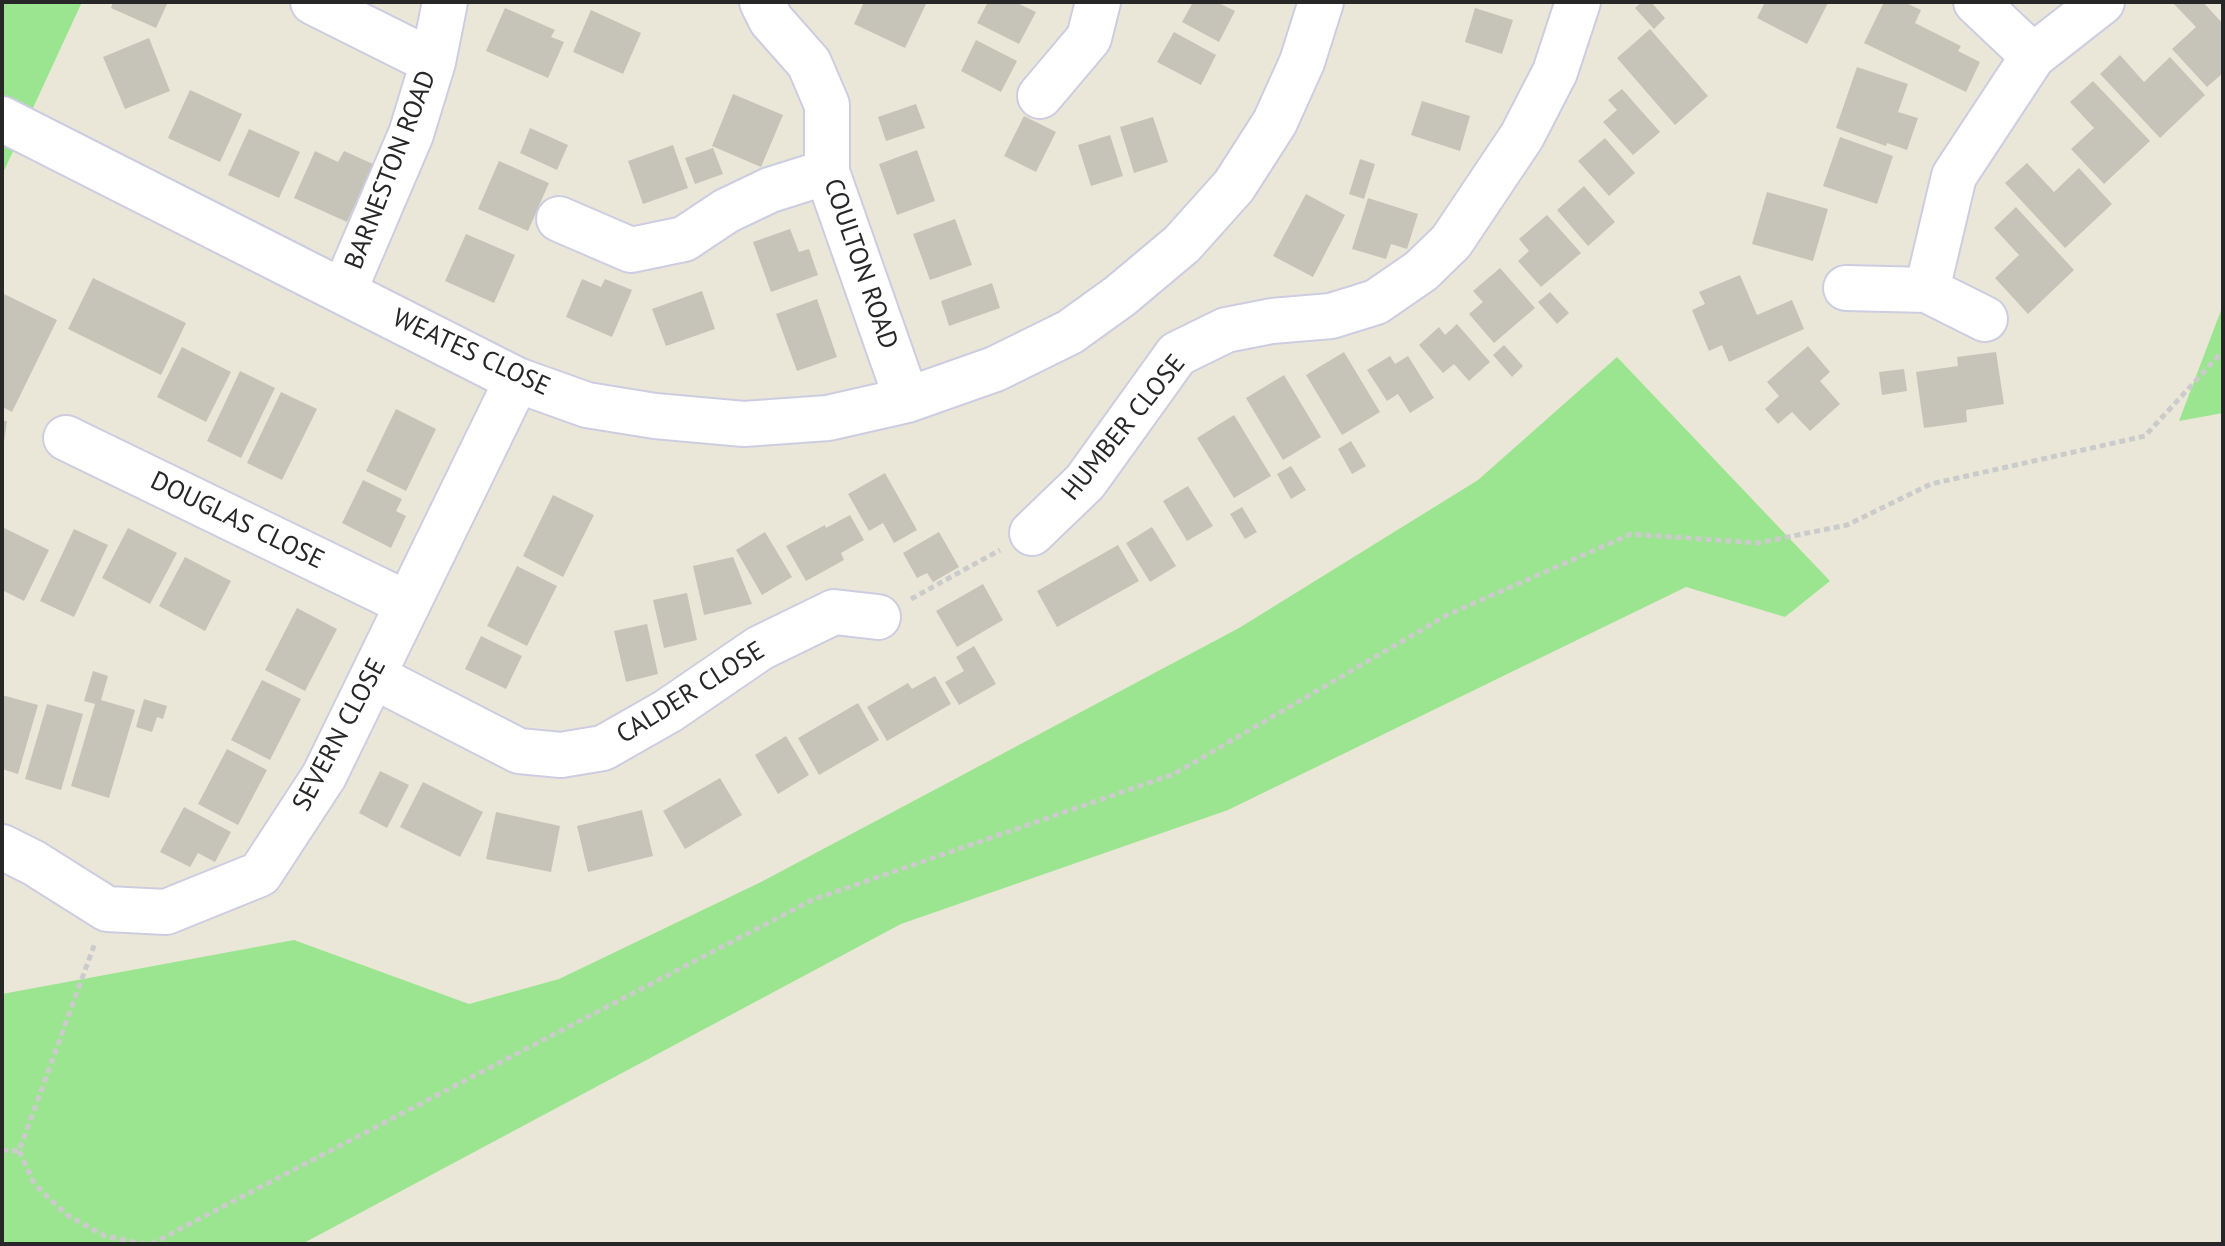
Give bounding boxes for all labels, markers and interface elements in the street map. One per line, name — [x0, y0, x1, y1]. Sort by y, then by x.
street label: BARNESTON ROAD — [339, 66, 443, 274]
street label: COULTON ROAD — [816, 175, 904, 353]
street label: WEATES CLOSE — [387, 303, 555, 403]
street label: HUMBER CLOSE — [1056, 349, 1192, 507]
street label: DOUGLAS CLOSE — [145, 465, 329, 577]
street label: CALDER CLOSE — [611, 635, 771, 751]
street label: SEVERN CLOSE — [287, 653, 393, 817]

